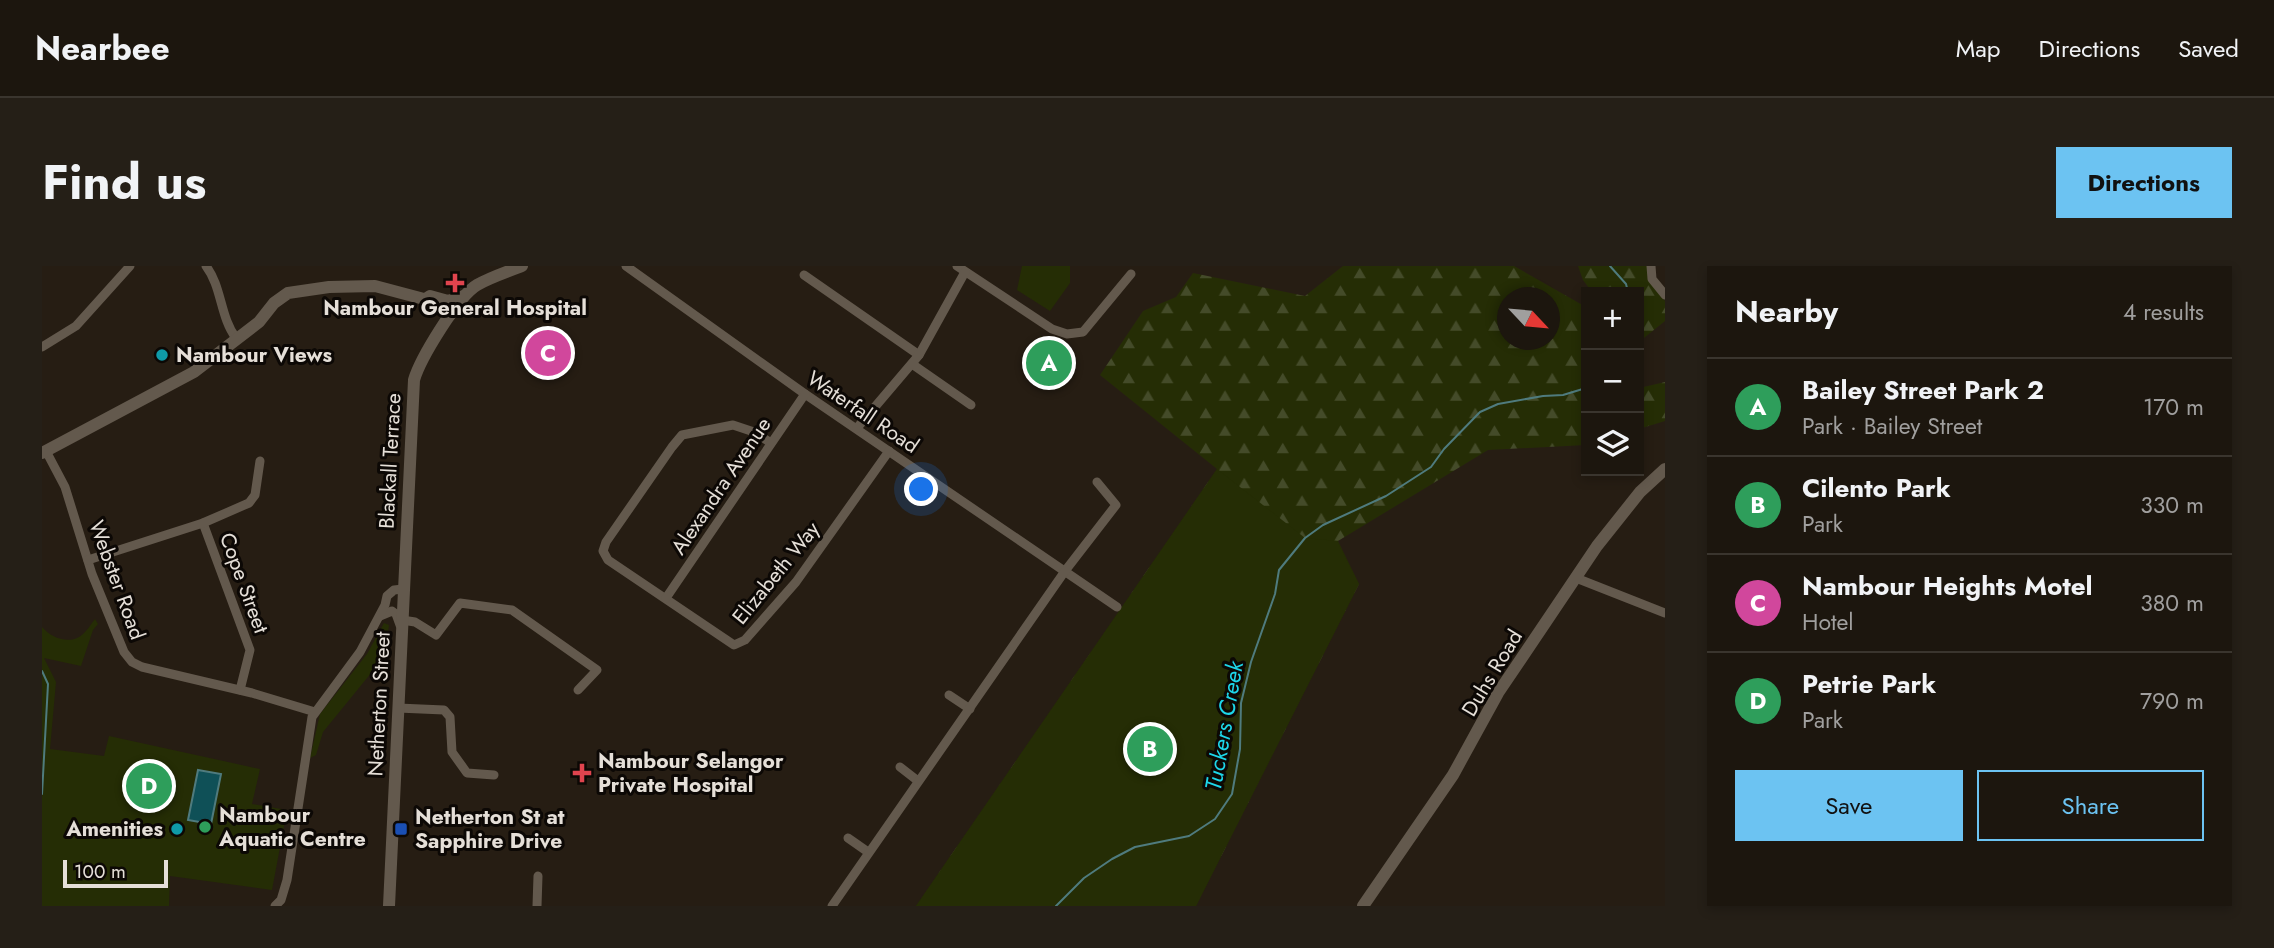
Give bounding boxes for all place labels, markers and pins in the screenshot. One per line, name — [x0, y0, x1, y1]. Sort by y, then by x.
marker: Nambour General Hospital — [445, 273, 465, 293]
place label: Nambour General Hospital — [323, 293, 587, 323]
pin: C — [525, 327, 571, 379]
pin: A — [1026, 337, 1072, 389]
place label: Nambour Views — [176, 340, 332, 370]
marker: Nambour Views — [154, 347, 170, 363]
pin: B — [1127, 723, 1173, 775]
place label: Nambour Selangor Private Hospital — [598, 746, 784, 800]
pin: D — [126, 760, 172, 812]
marker: Nambour Selangor Private Hospital — [572, 763, 592, 783]
place label: Nambour Aquatic Centre — [218, 800, 366, 854]
place label: Netherton St at Sapphire Drive — [415, 802, 565, 856]
place label: Amenities — [65, 814, 163, 844]
marker: Nambour Aquatic Centre — [197, 819, 213, 835]
marker: Amenities — [169, 821, 185, 837]
marker: Netherton St at Sapphire Drive — [393, 821, 409, 837]

